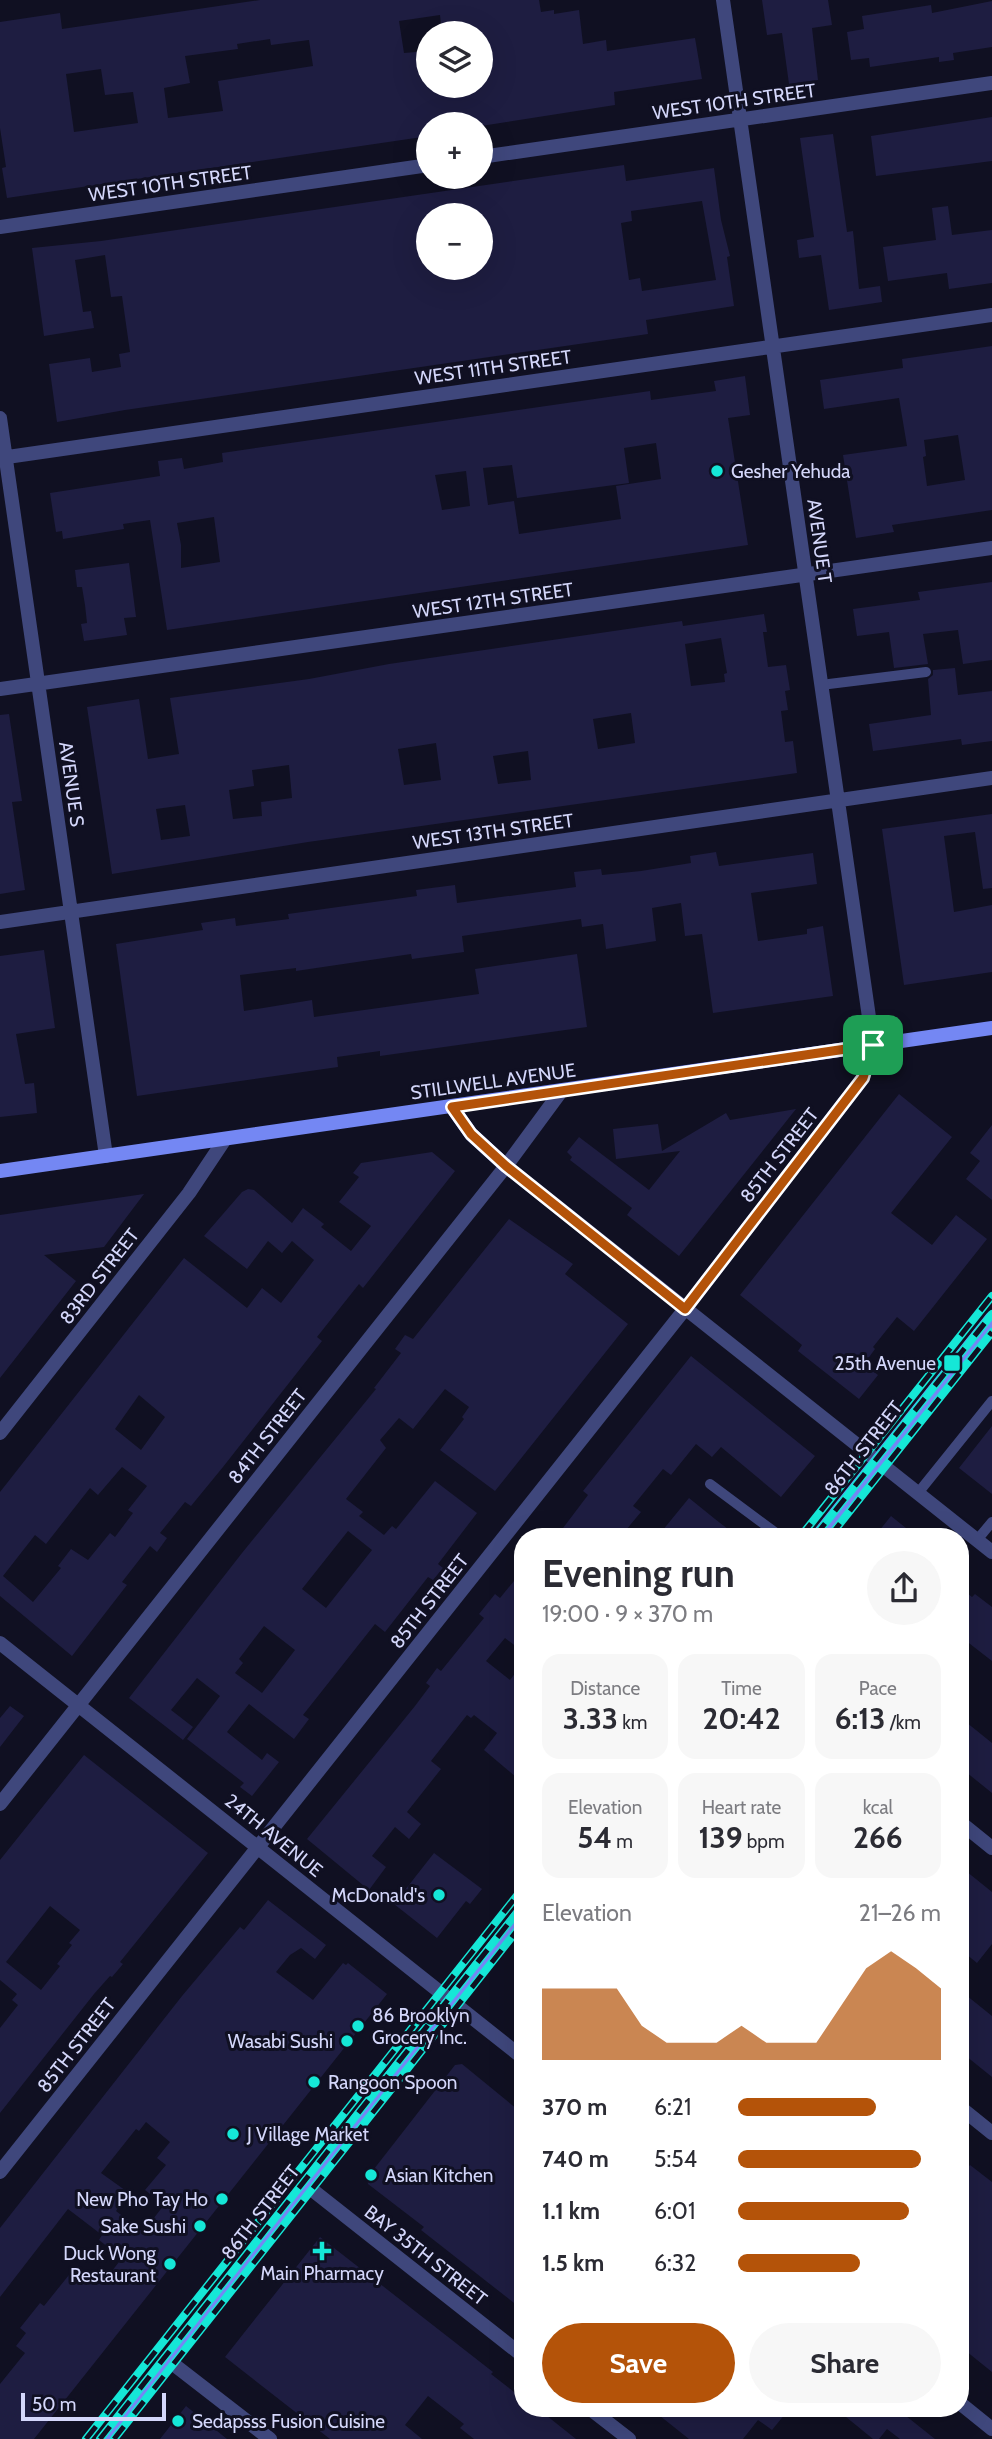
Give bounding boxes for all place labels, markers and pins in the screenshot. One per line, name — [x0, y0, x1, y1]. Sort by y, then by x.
place label: Gesher Yehuda — [731, 460, 850, 483]
marker: Gesher Yehuda — [709, 463, 725, 479]
pin — [843, 1015, 903, 1075]
place label: 25th Avenue — [835, 1352, 936, 1375]
marker: 25th Avenue — [942, 1353, 962, 1373]
place label: McDonald's — [332, 1884, 425, 1907]
marker: McDonald's — [431, 1887, 447, 1903]
place label: 86 Brooklyn Grocery Inc. — [372, 2004, 470, 2049]
marker: 86 Brooklyn Grocery Inc. — [350, 2018, 366, 2034]
place label: Wasabi Sushi — [228, 2030, 333, 2053]
marker: Wasabi Sushi — [339, 2033, 355, 2049]
place label: Rangoon Spoon — [328, 2071, 457, 2094]
marker: Rangoon Spoon — [306, 2074, 322, 2090]
place label: J Village Market — [246, 2123, 369, 2146]
marker: J Village Market — [225, 2126, 241, 2142]
place label: Asian Kitchen — [385, 2164, 493, 2187]
marker: Asian Kitchen — [363, 2167, 379, 2183]
place label: New Pho Tay Ho — [76, 2188, 208, 2211]
marker: New Pho Tay Ho — [214, 2191, 230, 2207]
place label: Sake Sushi — [101, 2215, 186, 2238]
marker: Sake Sushi — [192, 2218, 208, 2234]
place label: Duck Wong Restaurant — [63, 2242, 157, 2287]
marker: Main Pharmacy — [314, 2243, 330, 2259]
marker: Duck Wong Restaurant — [162, 2256, 178, 2272]
place label: Main Pharmacy — [260, 2262, 384, 2285]
place label: Sedapsss Fusion Cuisine — [192, 2410, 385, 2433]
marker: Sedapsss Fusion Cuisine — [170, 2413, 186, 2429]

